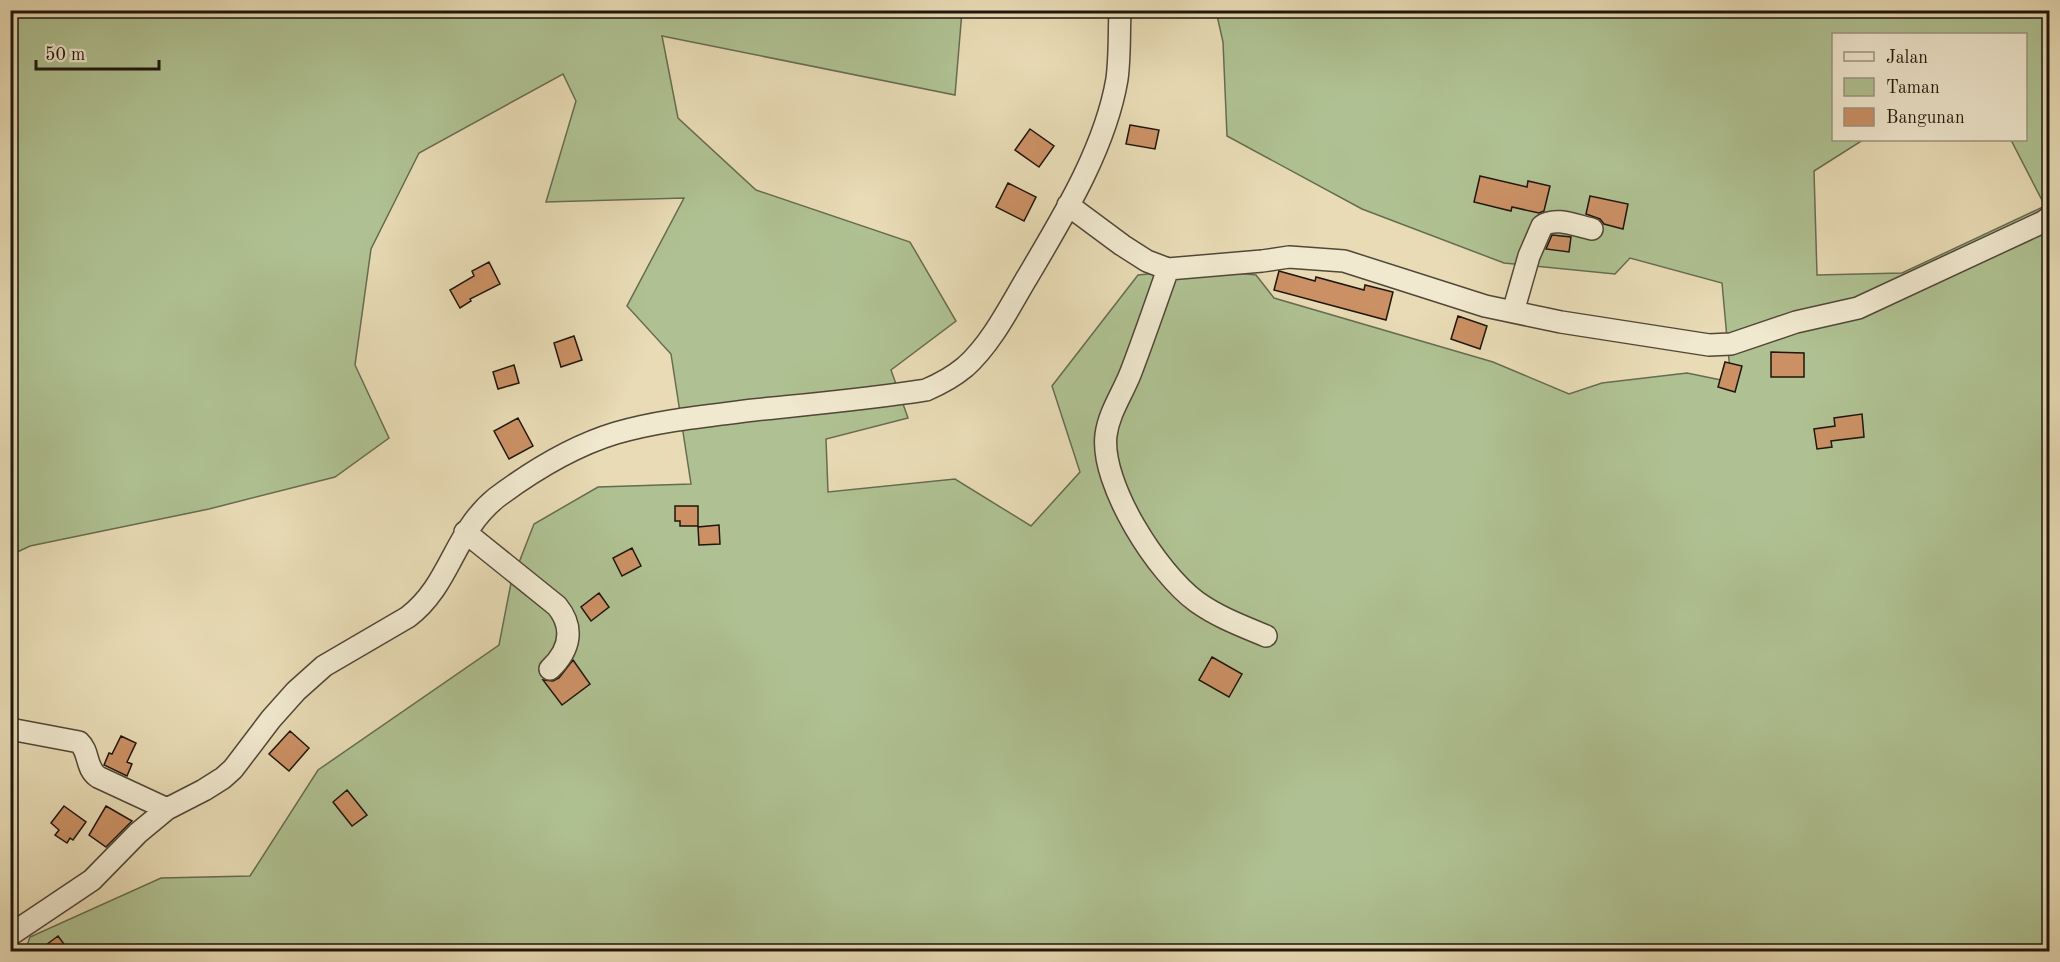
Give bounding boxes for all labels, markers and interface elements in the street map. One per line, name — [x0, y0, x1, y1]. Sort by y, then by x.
scale bar — [36, 33, 159, 71]
legend — [1832, 33, 2027, 141]
text: 50 m — [45, 46, 85, 64]
text: Jalan — [1886, 49, 1928, 67]
text: Taman — [1886, 79, 1940, 97]
text: Bangunan — [1886, 109, 1965, 127]

